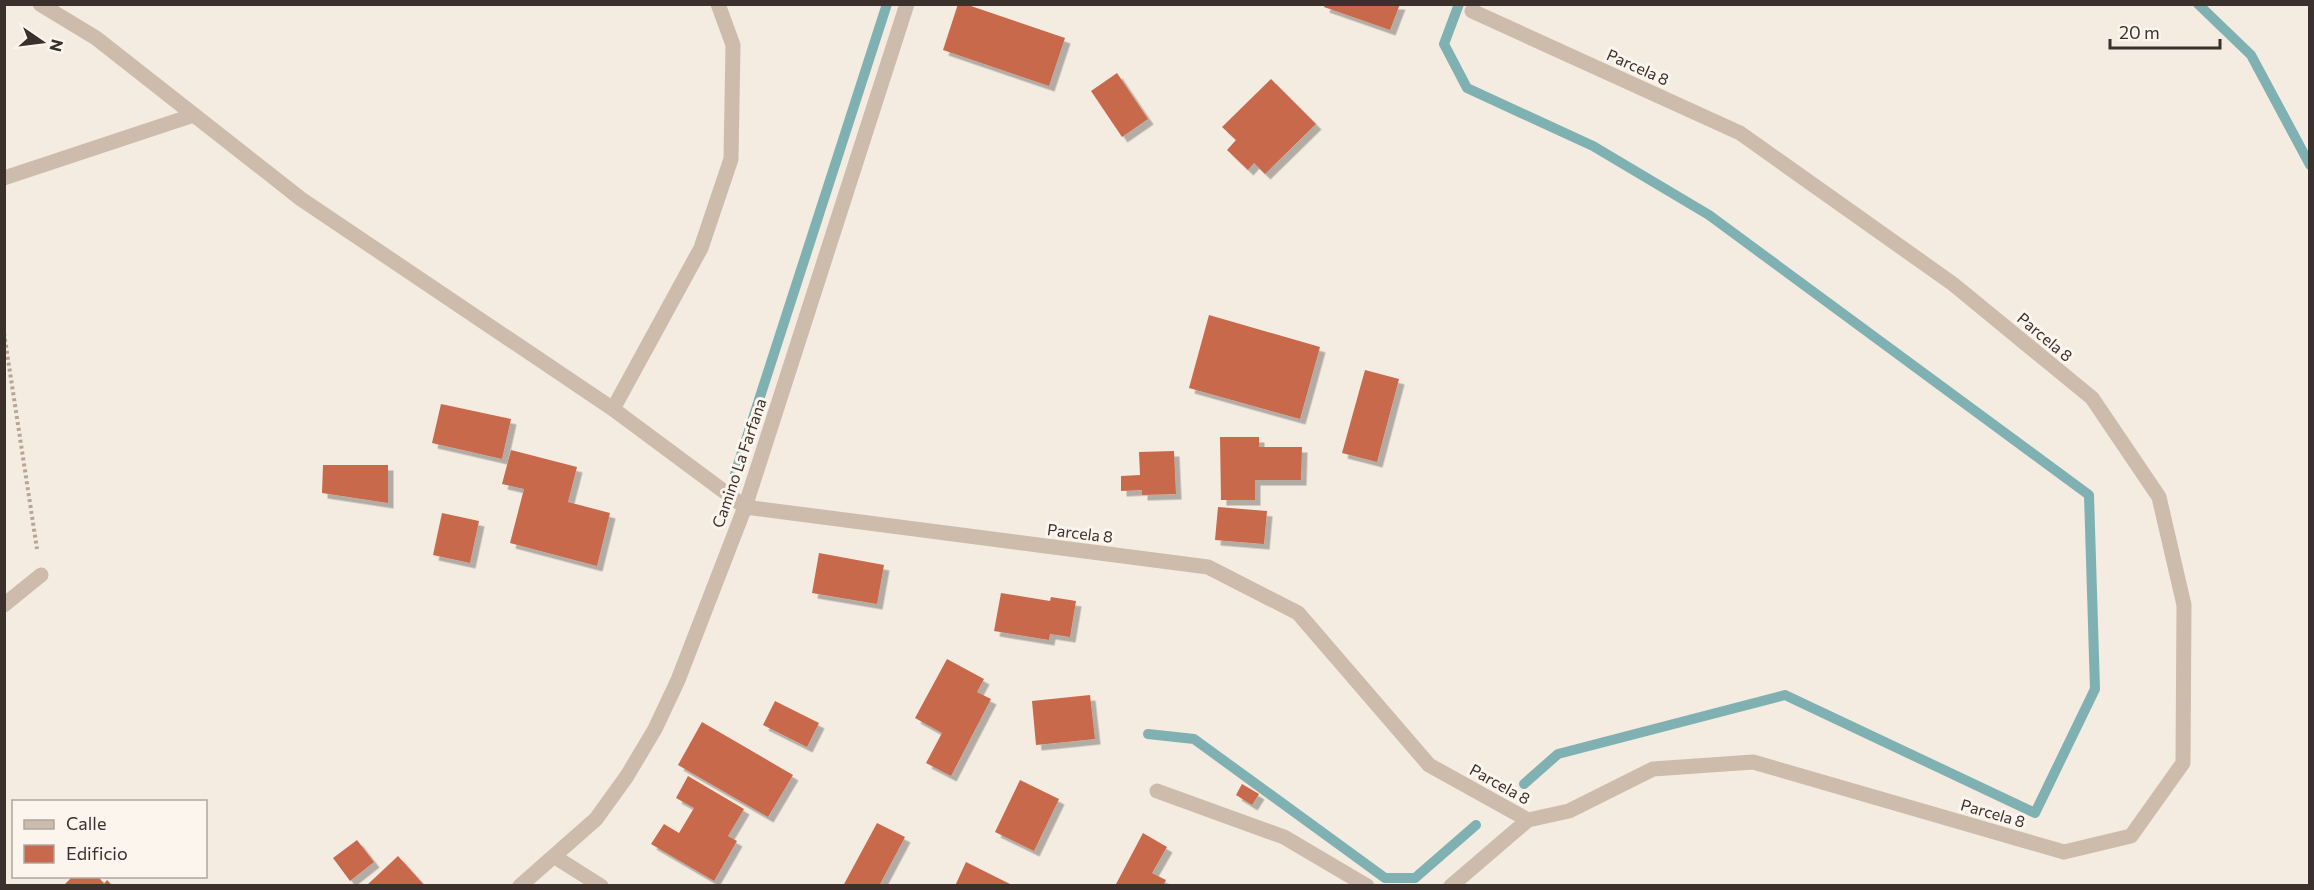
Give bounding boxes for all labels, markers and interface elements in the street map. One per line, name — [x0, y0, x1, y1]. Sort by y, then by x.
north arrow — [12, 12, 72, 72]
scale bar — [2110, 12, 2220, 50]
text: 20 m — [2119, 21, 2160, 43]
text: N — [46, 38, 68, 54]
street label: Parcela 8 — [1604, 44, 1672, 89]
street label: Parcela 8 — [2014, 308, 2077, 365]
street label: Camino La Farfana — [707, 396, 770, 530]
street label: Parcela 8 — [1046, 519, 1114, 546]
street label: Parcela 8 — [1467, 759, 1534, 808]
street label: Parcela 8 — [1959, 794, 2028, 831]
legend — [12, 800, 207, 878]
text: Calle — [66, 812, 106, 834]
text: Edificio — [66, 842, 128, 864]

